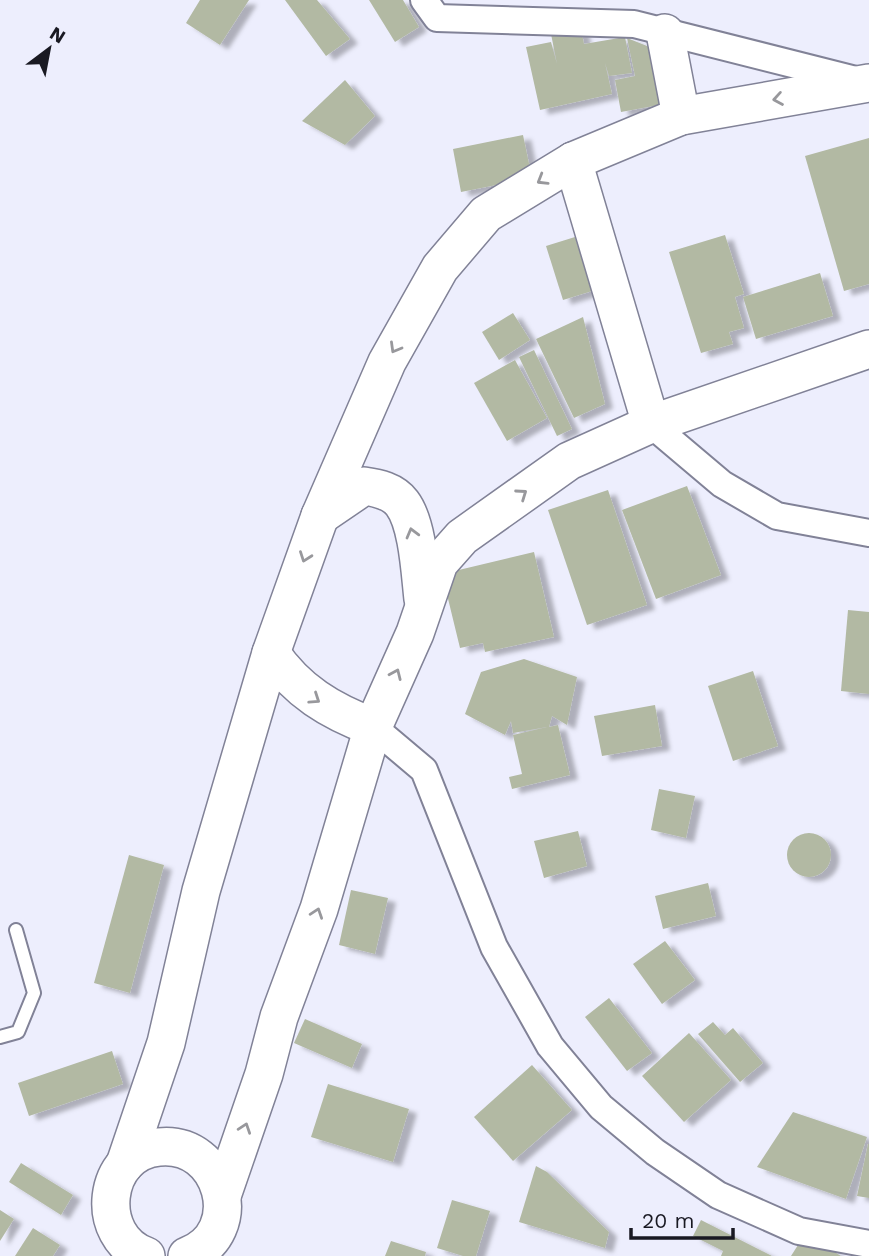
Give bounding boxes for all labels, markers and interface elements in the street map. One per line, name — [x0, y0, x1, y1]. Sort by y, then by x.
north arrow — [14, 14, 84, 84]
text: N — [46, 22, 70, 48]
one-way arrow — [772, 90, 784, 105]
one-way arrow — [536, 172, 549, 185]
one-way arrow — [390, 340, 403, 353]
one-way arrow — [514, 490, 527, 502]
one-way arrow — [406, 527, 420, 539]
one-way arrow — [300, 550, 314, 562]
one-way arrow — [388, 669, 402, 681]
one-way arrow — [307, 691, 320, 703]
one-way arrow — [309, 907, 323, 919]
one-way arrow — [237, 1123, 251, 1135]
scale bar — [631, 1196, 732, 1240]
text: 20 m — [642, 1208, 694, 1233]

